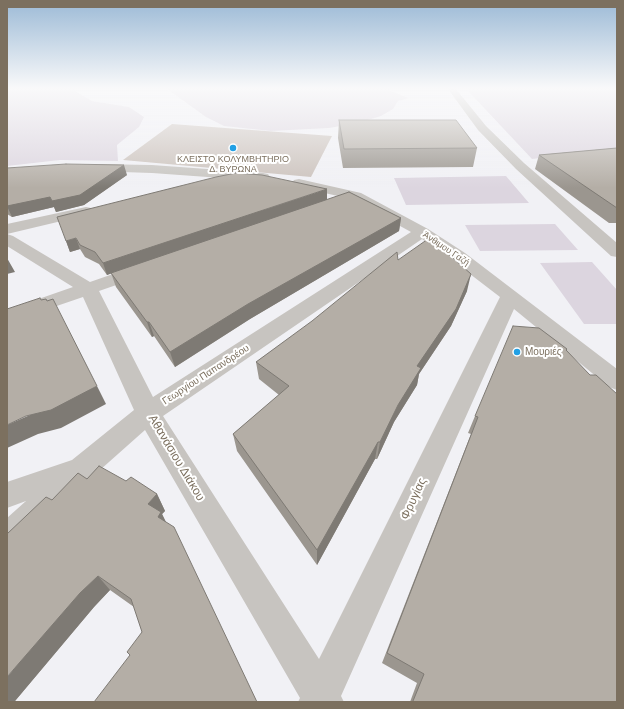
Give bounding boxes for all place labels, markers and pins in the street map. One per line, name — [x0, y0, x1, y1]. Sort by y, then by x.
marker: ΚΛΕΙΣΤΟ ΚΟΛΥΜΒΗΤΗΡΙΟ Δ. ΒΥΡΩΝΑ — [228, 143, 238, 153]
place label: ΚΛΕΙΣΤΟ ΚΟΛΥΜΒΗΤΗΡΙΟ Δ. ΒΥΡΩΝΑ — [177, 155, 289, 176]
place label: Μουριές — [525, 346, 562, 358]
marker: Μουριές — [512, 347, 522, 357]

